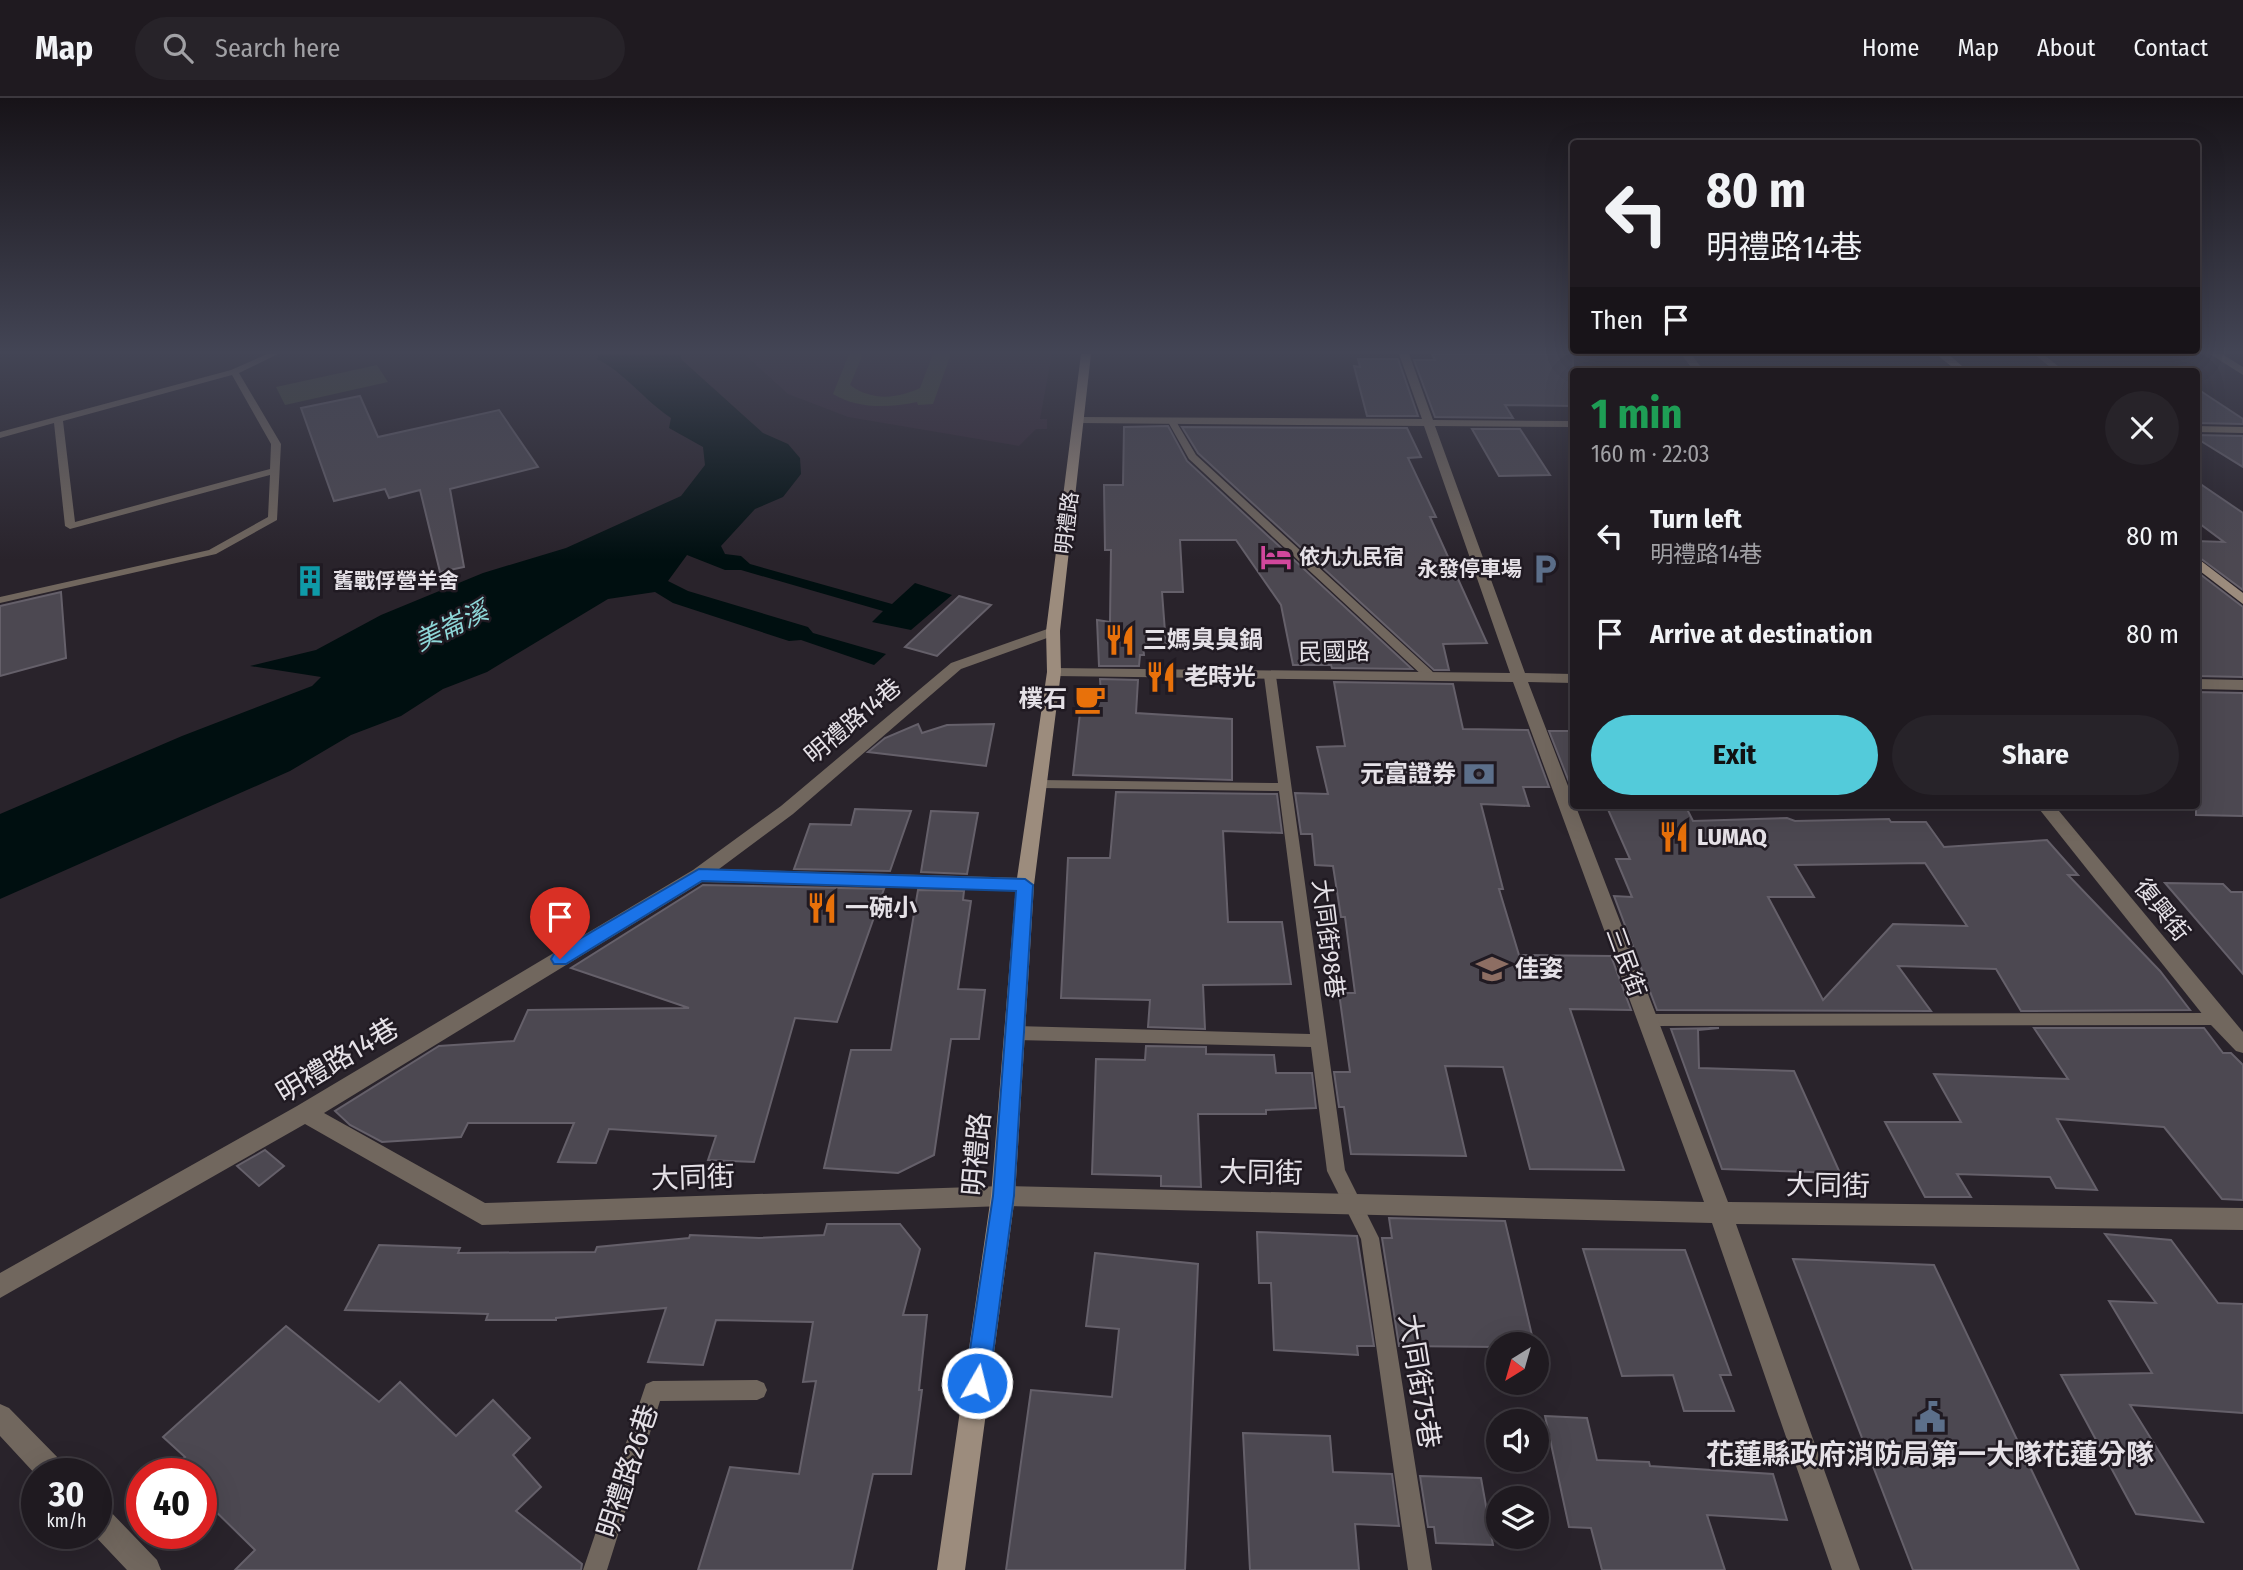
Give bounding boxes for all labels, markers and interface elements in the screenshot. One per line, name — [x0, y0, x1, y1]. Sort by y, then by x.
search box — [135, 17, 625, 80]
text: Map — [35, 28, 93, 68]
icon: search — [159, 29, 197, 67]
text: Search here — [215, 33, 340, 64]
text: Home — [1862, 34, 1919, 62]
text: Map — [1957, 34, 1999, 62]
text: About — [2037, 34, 2095, 62]
text: Contact — [2133, 34, 2208, 62]
text: 80 m — [1706, 161, 1806, 220]
icon: left — [1591, 168, 1682, 259]
text: 明禮路14巷 — [1706, 228, 1862, 266]
icon: arrive — [1657, 301, 1695, 339]
text: Then — [1591, 305, 1643, 336]
text: 1 min — [1591, 389, 1682, 439]
button: close — [2105, 391, 2179, 465]
text: 160 m · 22:03 — [1591, 440, 1709, 468]
street label: 明禮路 — [1050, 490, 1084, 556]
text: Turn left — [1650, 504, 1742, 535]
icon: left — [1591, 517, 1629, 555]
text: 80 m — [2126, 521, 2179, 552]
hotel icon: 依九九民宿 — [1259, 540, 1293, 574]
text: 明禮路14巷 — [1650, 540, 1762, 568]
place label: 依九九民宿 — [1299, 544, 1404, 570]
parking icon: 永發停車場 — [1528, 552, 1562, 586]
place label: 永發停車場 — [1417, 556, 1522, 582]
building icon: 舊戰俘營羊舍 — [293, 564, 327, 598]
place label: 舊戰俘營羊舍 — [333, 568, 459, 594]
water label: 美崙溪 — [409, 594, 497, 657]
icon: arrive — [1591, 615, 1629, 653]
text: Arrive at destination — [1650, 619, 1873, 650]
text: 80 m — [2126, 619, 2179, 650]
restaurant icon: 三媽臭臭鍋 — [1103, 623, 1137, 657]
place label: 三媽臭臭鍋 — [1143, 626, 1263, 654]
street label: 民國路 — [1298, 637, 1370, 667]
restaurant icon: 老時光 — [1144, 660, 1178, 694]
place label: 老時光 — [1184, 663, 1256, 691]
street label: 明禮路14巷 — [799, 673, 907, 769]
cafe icon: 樸石 — [1073, 682, 1107, 716]
place label: 樸石 — [1019, 685, 1067, 713]
button: Exit — [1591, 715, 1878, 795]
button: Share — [1892, 715, 2179, 795]
bank icon: 元富證券 — [1462, 757, 1496, 791]
place label: 元富證券 — [1360, 760, 1456, 788]
restaurant icon: LUMAQ — [1657, 820, 1691, 854]
place label: LUMAQ — [1697, 823, 1768, 851]
street label: 復興街 — [2128, 873, 2196, 947]
street label: 大同街98巷 — [1307, 878, 1349, 1000]
pin — [530, 887, 590, 959]
restaurant icon: 一碗小 — [805, 891, 839, 925]
place label: 一碗小 — [845, 894, 917, 922]
icon: arrive — [541, 898, 579, 936]
street label: 三民街 — [1601, 923, 1651, 1001]
school or university icon: 佳姿 — [1475, 952, 1509, 986]
place label: 佳姿 — [1515, 955, 1563, 983]
street label: 明禮路14巷 — [270, 1011, 404, 1110]
street label: 明禮路 — [956, 1111, 997, 1197]
street label: 大同街 — [1219, 1155, 1303, 1190]
street label: 大同街 — [650, 1160, 736, 1195]
street label: 大同街 — [1786, 1168, 1870, 1203]
street label: 大同街75巷 — [1393, 1311, 1446, 1451]
north arrow — [1486, 1332, 1549, 1395]
map controls — [1486, 1332, 1549, 1549]
position arrow — [940, 1346, 1014, 1420]
street label: 明禮路26巷 — [590, 1400, 665, 1542]
public building icon: 花蓮縣政府消防局第一大隊花蓮分隊 — [1913, 1400, 1947, 1434]
button: sound — [1486, 1409, 1549, 1472]
place label: 花蓮縣政府消防局第一大隊花蓮分隊 — [1706, 1438, 2154, 1471]
speed limit sign: 40 — [126, 1458, 217, 1549]
text: 30 — [49, 1473, 84, 1515]
button: layers — [1486, 1486, 1549, 1549]
text: km/h — [46, 1510, 87, 1532]

